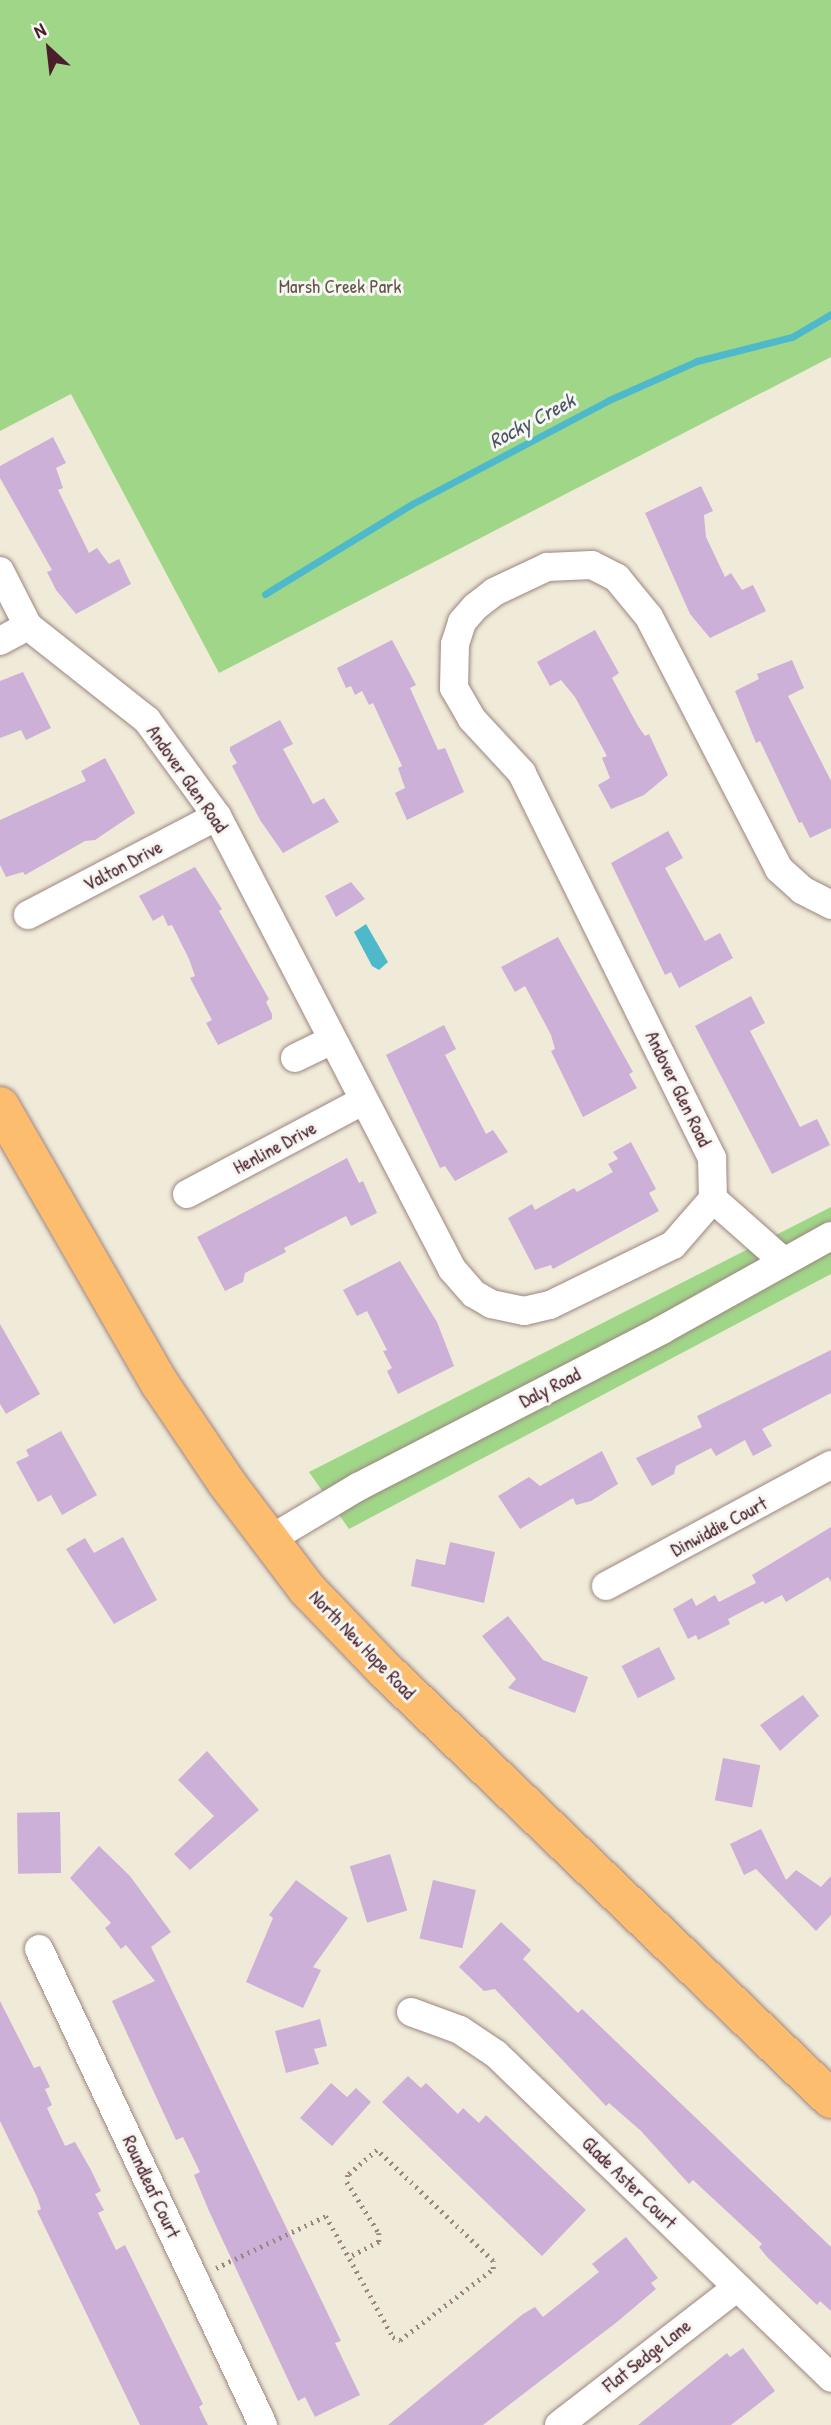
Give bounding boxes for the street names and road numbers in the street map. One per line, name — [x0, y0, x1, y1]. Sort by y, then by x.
street label: Andover Glen Road — [142, 721, 232, 837]
street label: Valton Drive — [80, 836, 166, 896]
street label: Andover Glen Road — [640, 1028, 716, 1150]
street label: Henline Drive — [230, 1117, 320, 1179]
street label: Daly Road — [516, 1363, 584, 1413]
street label: Dinwiddie Court — [667, 1492, 771, 1562]
street label: North New Hope Road — [304, 1586, 420, 1704]
street label: Roundleaf Court — [117, 2132, 185, 2242]
street label: Glade Aster Court — [577, 2132, 681, 2234]
street label: Flat Sedge Lane — [599, 2315, 695, 2397]

